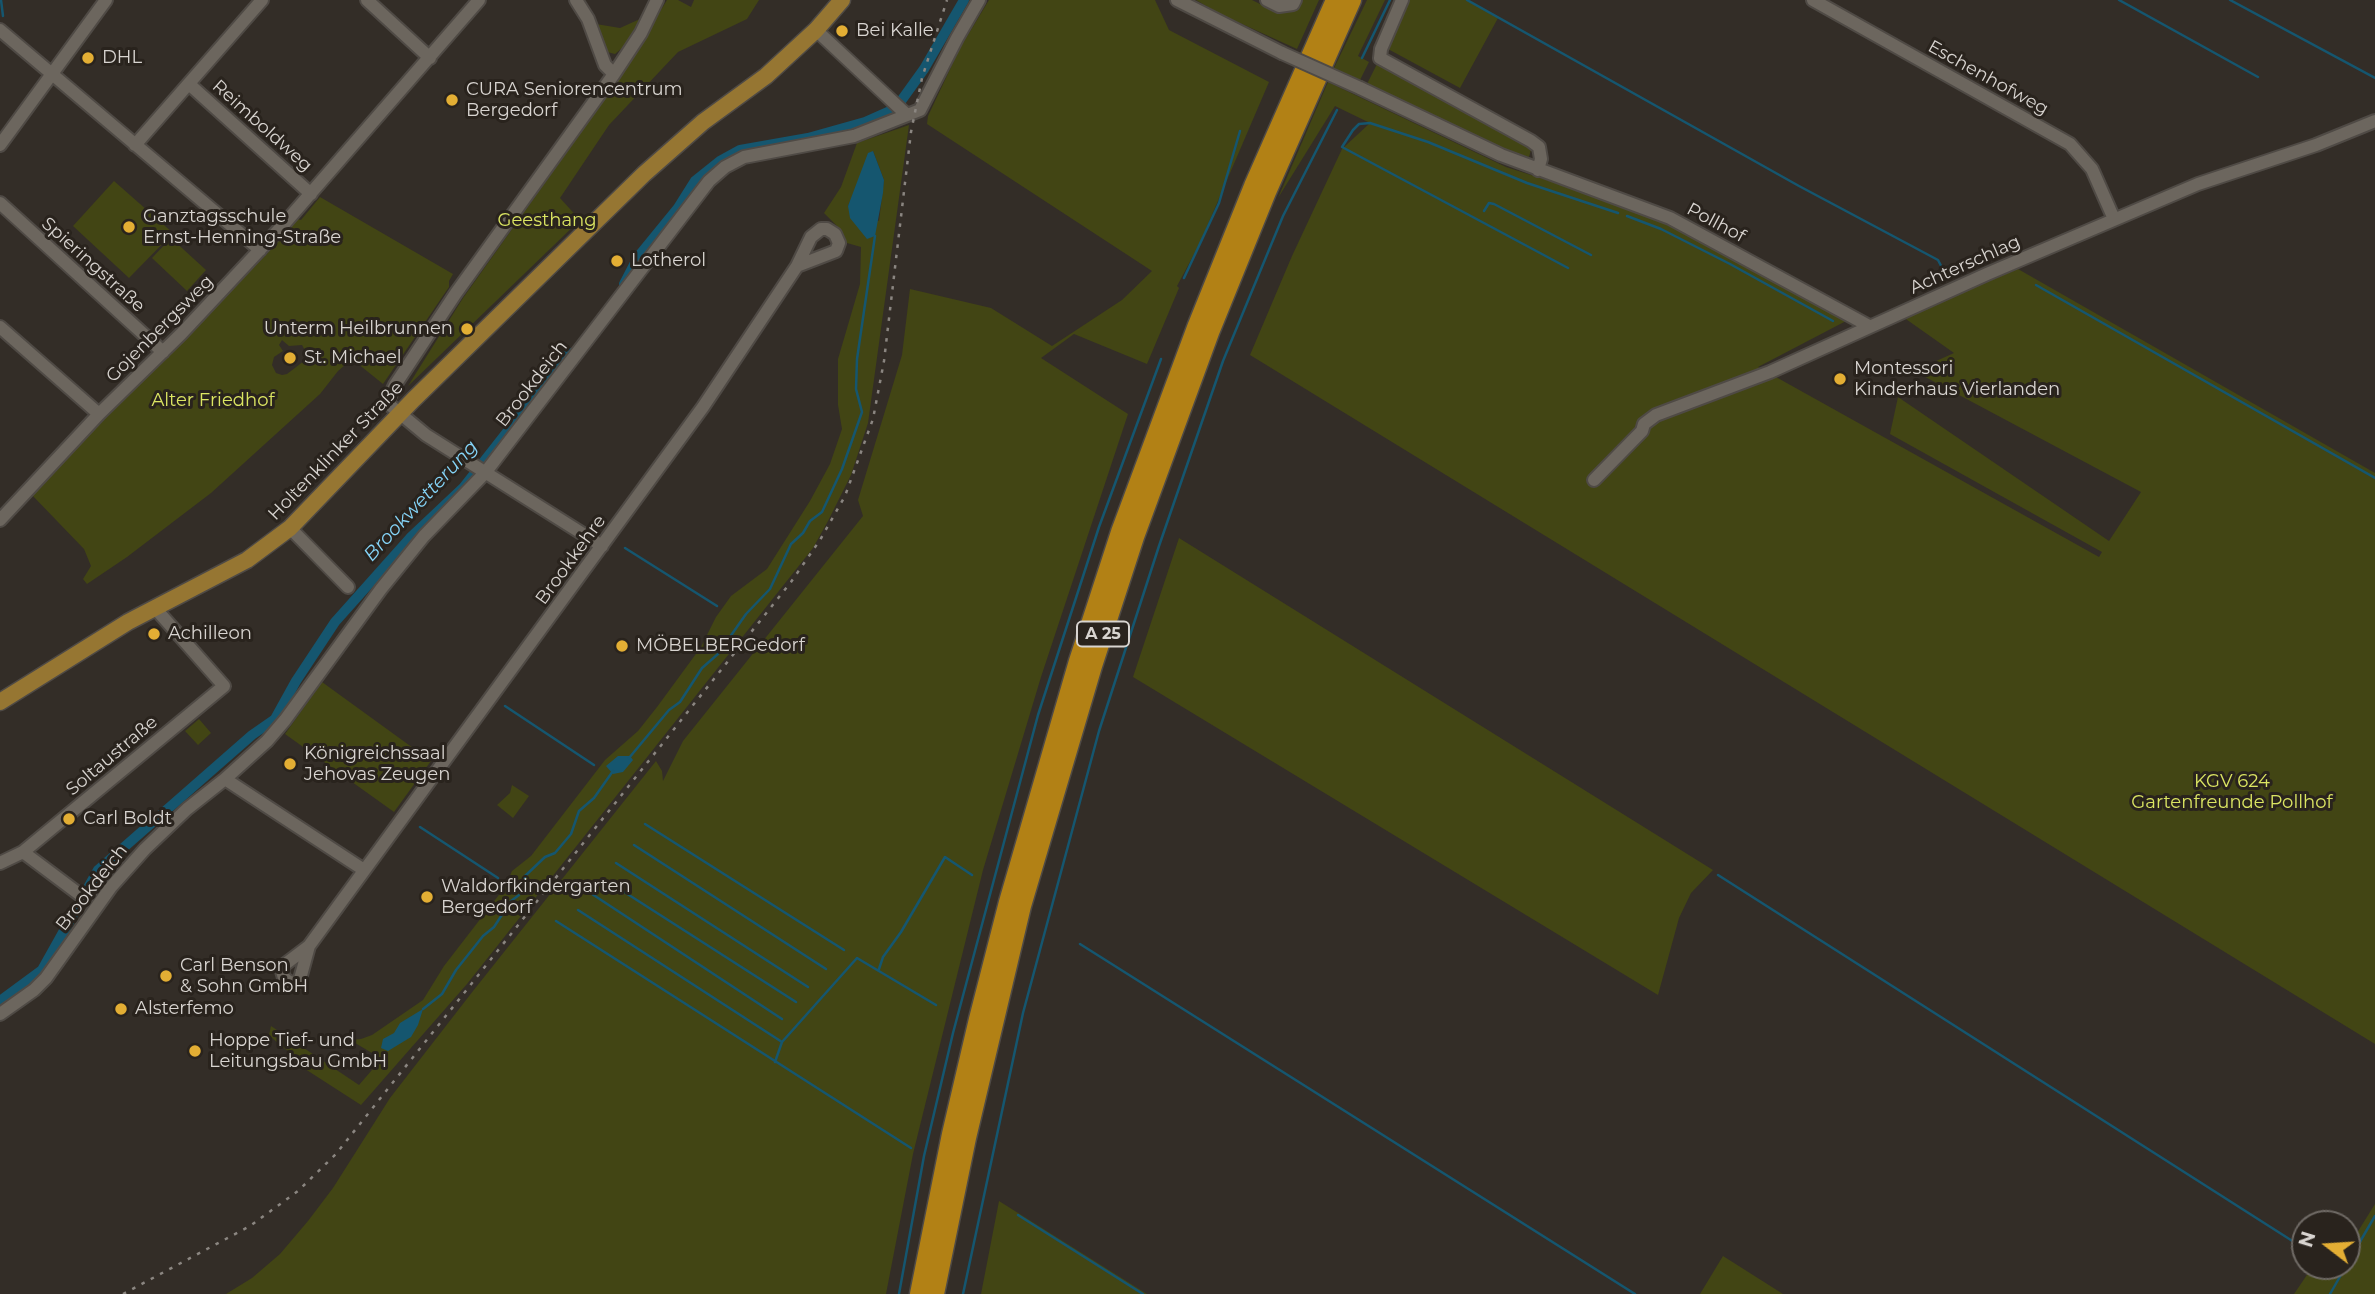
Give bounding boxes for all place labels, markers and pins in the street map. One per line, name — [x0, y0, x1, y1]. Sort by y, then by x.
place label: Bei Kalle — [856, 20, 934, 42]
marker: Bei Kalle — [834, 23, 850, 39]
place label: DHL — [102, 47, 142, 69]
marker: DHL — [80, 50, 96, 66]
place label: CURA Seniorencentrum Bergedorf — [466, 79, 683, 122]
marker: CURA Seniorencentrum Bergedorf — [444, 92, 460, 108]
place label: Ganztagsschule Ernst-Henning-Straße — [143, 206, 341, 248]
marker: Ganztagsschule Ernst-Henning-Straße — [121, 219, 137, 235]
place label: Lotherol — [631, 250, 706, 272]
marker: Lotherol — [609, 253, 625, 269]
place label: Unterm Heilbrunnen — [264, 318, 453, 340]
marker: Unterm Heilbrunnen — [459, 321, 475, 337]
place label: St. Michael — [304, 347, 402, 369]
marker: St. Michael — [282, 350, 298, 366]
place label: Montessori Kinderhaus Vierlanden — [1854, 358, 2060, 400]
marker: Montessori Kinderhaus Vierlanden — [1832, 371, 1848, 387]
place label: Achilleon — [168, 623, 252, 645]
marker: Achilleon — [146, 626, 162, 642]
place label: MÖBELBERGedorf — [636, 635, 805, 657]
marker: MÖBELBERGedorf — [614, 638, 630, 654]
place label: Königreichssaal Jehovas Zeugen — [304, 743, 450, 786]
marker: Königreichssaal Jehovas Zeugen — [282, 756, 298, 772]
place label: Carl Boldt — [83, 808, 172, 830]
marker: Carl Boldt — [61, 811, 77, 827]
place label: Waldorfkindergarten Bergedorf — [441, 876, 631, 918]
marker: Waldorfkindergarten Bergedorf — [419, 889, 435, 905]
place label: Carl Benson & Sohn GmbH — [180, 955, 308, 998]
marker: Carl Benson & Sohn GmbH — [158, 968, 174, 984]
place label: Alsterfemo — [135, 998, 234, 1020]
marker: Alsterfemo — [113, 1001, 129, 1017]
place label: Hoppe Tief- und Leitungsbau GmbH — [209, 1030, 387, 1072]
marker: Hoppe Tief- und Leitungsbau GmbH — [187, 1043, 203, 1059]

